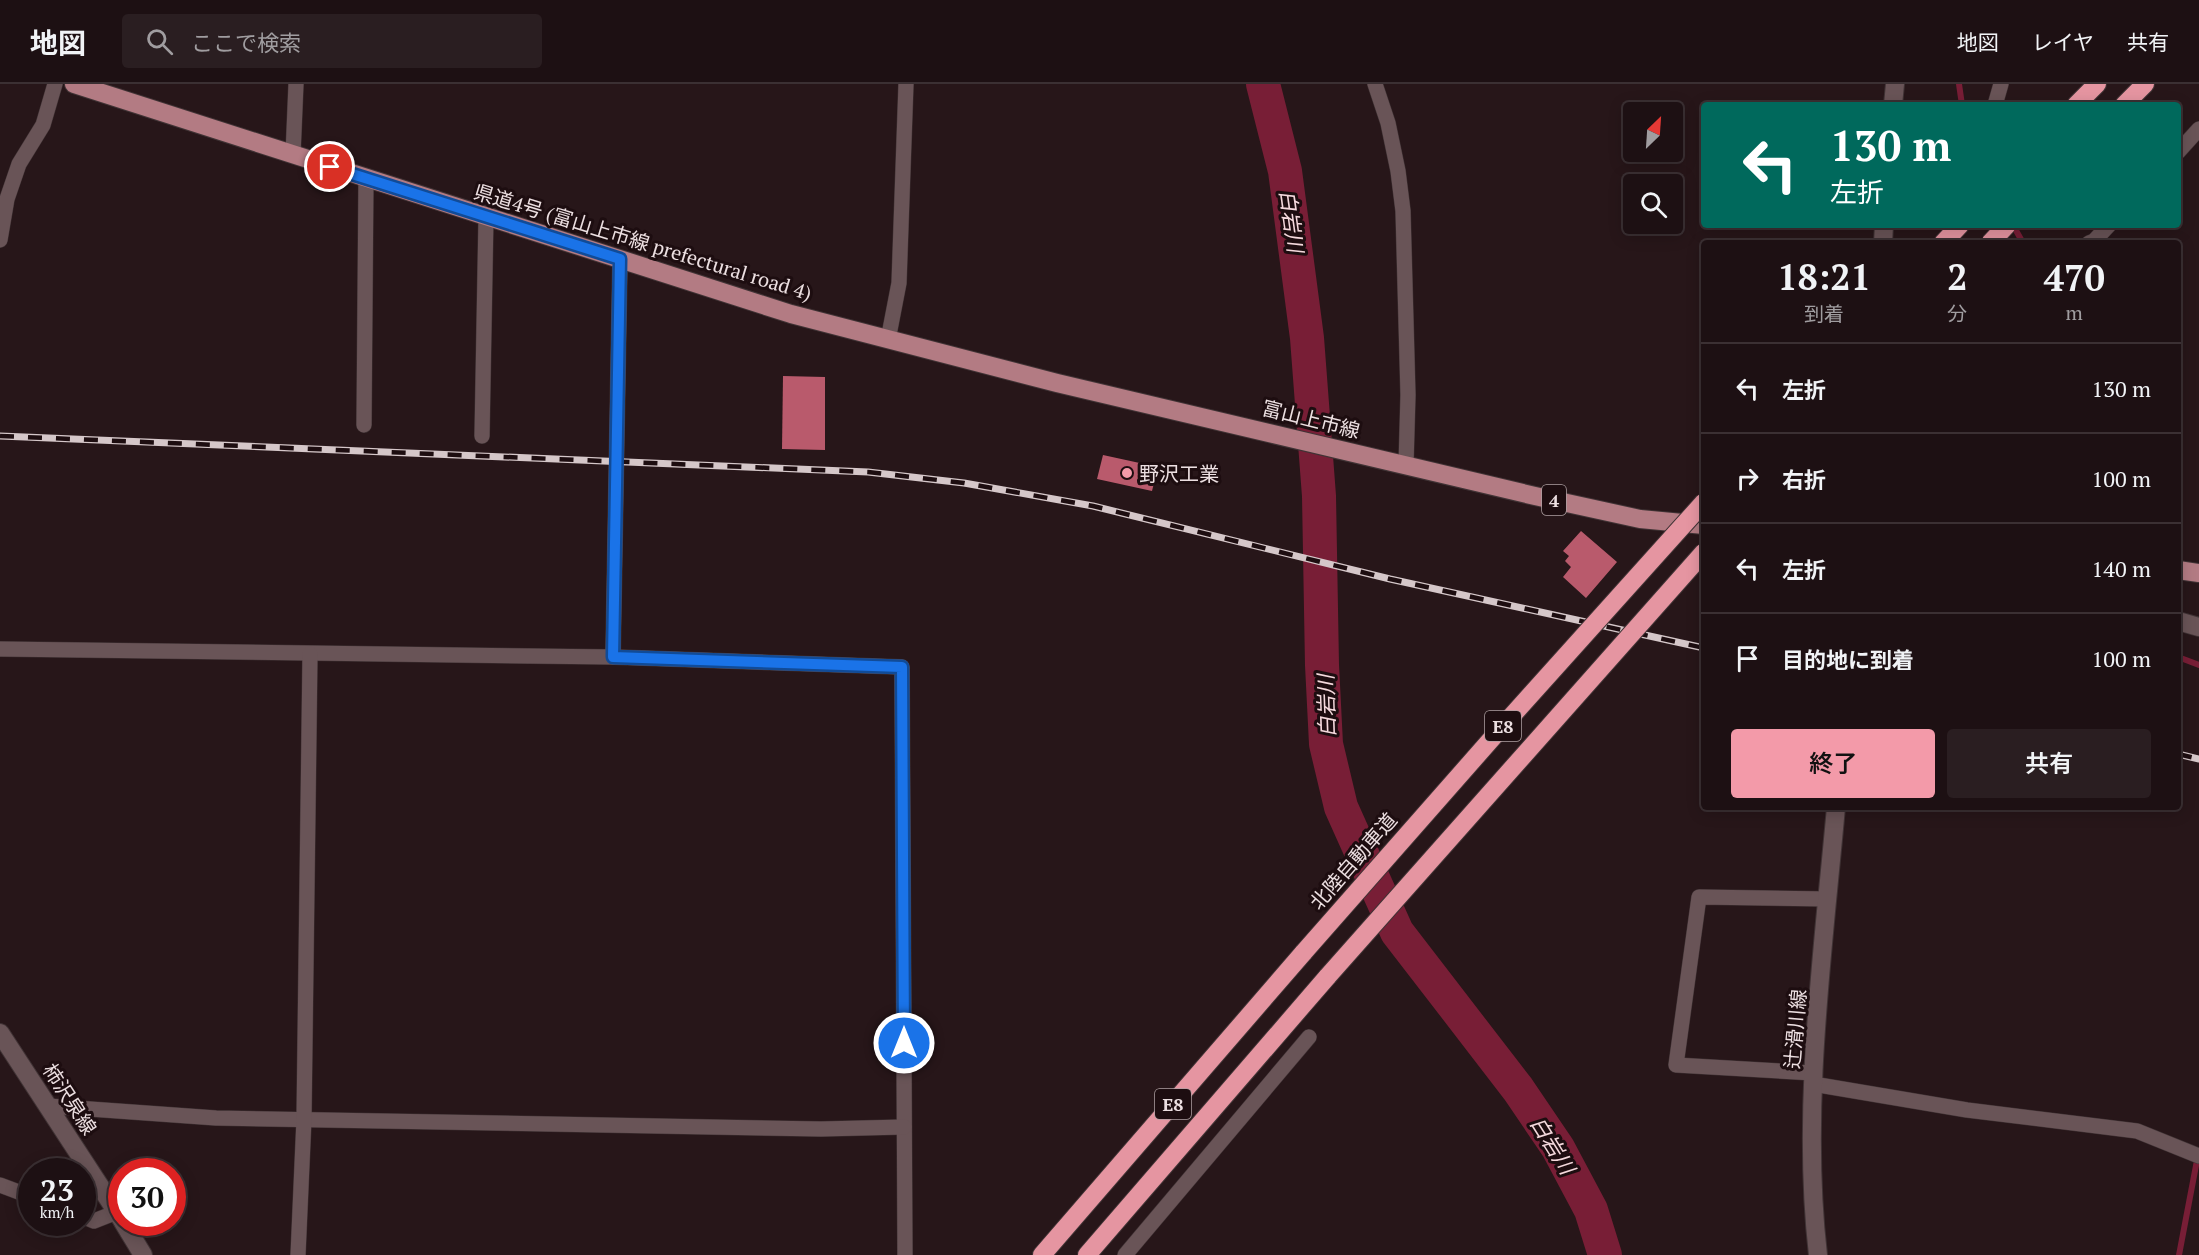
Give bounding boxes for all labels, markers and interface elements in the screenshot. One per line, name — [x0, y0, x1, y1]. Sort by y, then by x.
search box — [122, 14, 542, 68]
text: 地図 — [30, 24, 86, 61]
icon: search — [143, 25, 176, 58]
text: ここで検索 — [191, 28, 301, 57]
text: 地図 — [1957, 28, 1999, 56]
text: レイヤ — [2032, 28, 2094, 56]
text: 共有 — [2127, 28, 2169, 56]
north arrow — [1623, 102, 1683, 162]
map controls — [1623, 102, 1683, 234]
text: 130 m — [1830, 117, 1951, 173]
icon: left — [1731, 126, 1809, 204]
pin — [304, 141, 355, 192]
icon: arrive — [313, 150, 346, 183]
button: search — [1623, 174, 1683, 234]
text: 左折 — [1830, 174, 1884, 210]
street label: 県道4号 (富山上市線 prefectural road 4) — [471, 178, 815, 306]
water label: 白岩川 — [1274, 188, 1311, 256]
text: 18:21 — [1777, 253, 1871, 300]
text: 2 — [1947, 253, 1968, 300]
text: 470 — [2044, 254, 2105, 301]
text: m — [2066, 299, 2083, 326]
text: 到着 — [1804, 300, 1844, 327]
text: 分 — [1947, 300, 1967, 327]
icon: left — [1731, 372, 1764, 405]
text: 130 m — [2091, 374, 2151, 403]
text: 左折 — [1782, 375, 1826, 404]
street label: 富山上市線 — [1259, 394, 1363, 444]
place label: 野沢工業 — [1139, 460, 1219, 487]
icon: right — [1731, 462, 1764, 495]
text: 100 m — [2091, 464, 2151, 493]
text: 右折 — [1782, 465, 1826, 494]
marker: 野沢工業 — [1120, 466, 1134, 480]
road number: 4 — [1542, 485, 1566, 515]
icon: left — [1731, 552, 1764, 585]
text: 140 m — [2091, 554, 2151, 583]
text: 左折 — [1782, 555, 1826, 584]
icon: arrive — [1731, 642, 1764, 675]
text: 100 m — [2091, 644, 2151, 673]
text: 目的地に到着 — [1782, 645, 1914, 674]
water label: 白岩川 — [1311, 672, 1341, 738]
road number: E8 — [1485, 711, 1521, 741]
button: 終了 — [1731, 729, 1935, 798]
button: 共有 — [1947, 729, 2151, 798]
street label: 北陸自動車道 — [1303, 807, 1403, 915]
street label: 辻滑川線 — [1778, 988, 1812, 1070]
position arrow — [872, 1011, 936, 1075]
street label: 柿沢泉線 — [37, 1058, 103, 1140]
road number: E8 — [1155, 1089, 1191, 1119]
water label: 白岩川 — [1524, 1111, 1583, 1181]
speed limit sign: 30 — [108, 1158, 186, 1236]
text: 23 — [40, 1170, 74, 1210]
text: km/h — [40, 1202, 74, 1222]

